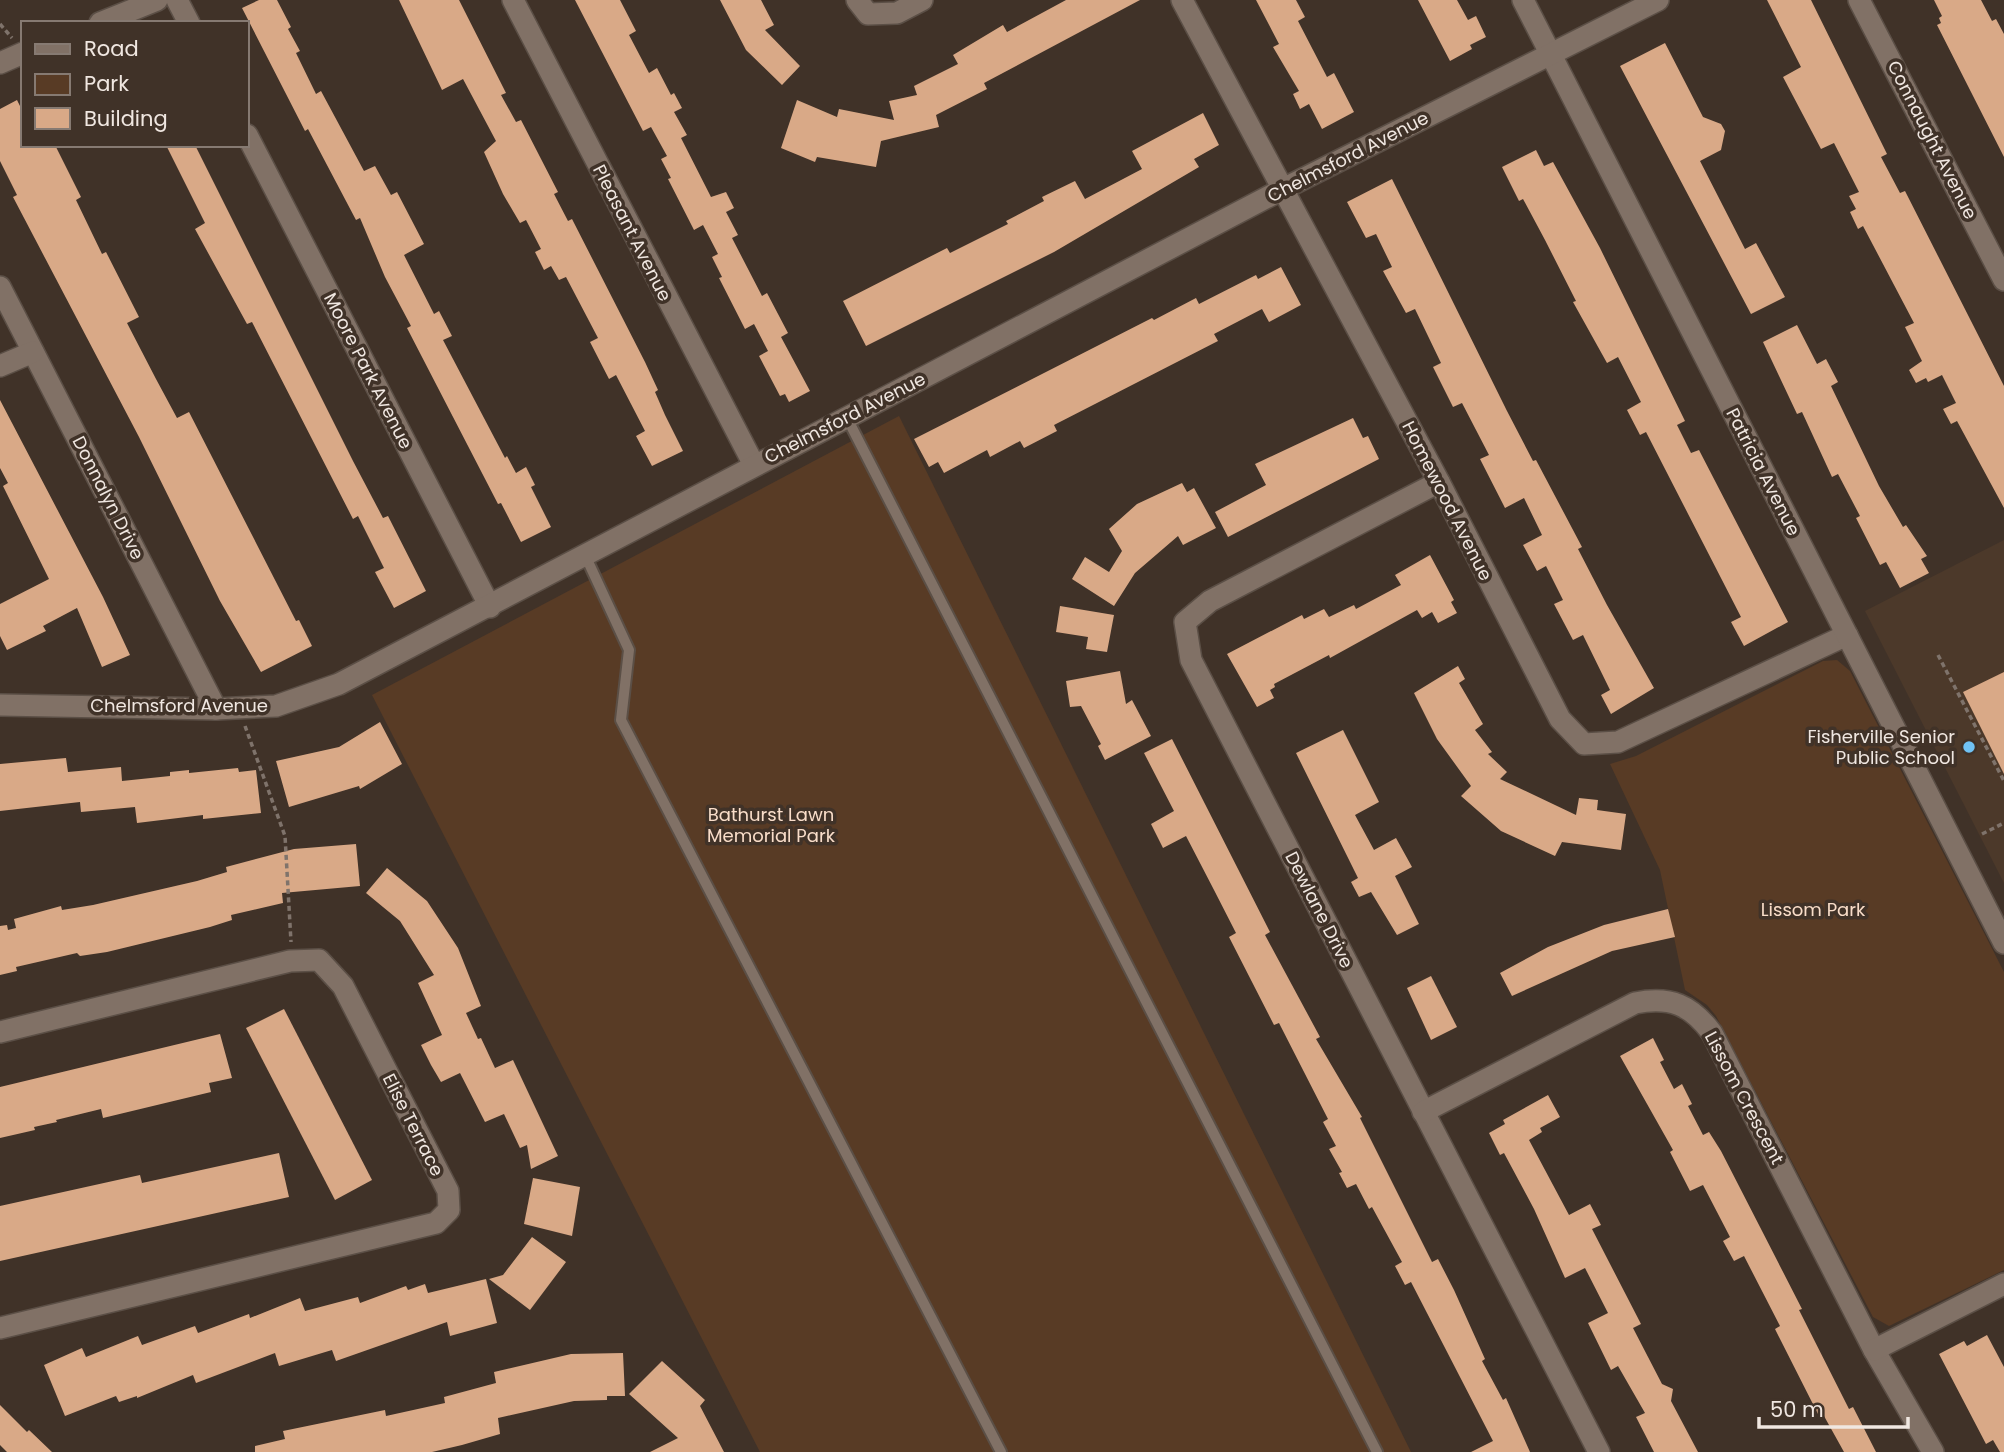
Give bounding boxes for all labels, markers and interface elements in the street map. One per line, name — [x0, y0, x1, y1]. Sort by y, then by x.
legend — [21, 21, 248, 147]
text: Road — [84, 34, 139, 63]
street label: Connaught Avenue — [1882, 56, 1983, 223]
text: Park — [84, 69, 129, 98]
text: Building — [84, 104, 168, 133]
street label: Chelmsford Avenue — [1263, 105, 1433, 208]
street label: Pleasant Avenue — [587, 160, 678, 305]
street label: Moore Park Avenue — [318, 288, 419, 453]
street label: Chelmsford Avenue — [760, 366, 930, 469]
street label: Patricia Avenue — [1720, 404, 1806, 540]
street label: Homewood Avenue — [1396, 417, 1499, 585]
street label: Donnalyn Drive — [67, 432, 150, 564]
street label: Chelmsford Avenue — [90, 693, 268, 718]
place label: Fisherville Senior Public School — [1807, 724, 1955, 770]
marker: Fisherville Senior Public School — [1961, 739, 1977, 755]
park label: Bathurst Lawn Memorial Park — [707, 802, 836, 848]
street label: Dewlane Drive — [1279, 847, 1360, 972]
park label: Lissom Park — [1761, 897, 1866, 922]
street label: Lissom Crescent — [1699, 1027, 1790, 1169]
street label: Elise Terrace — [377, 1069, 450, 1180]
scale bar — [1759, 1386, 1908, 1430]
text: 50 m — [1770, 1395, 1824, 1424]

